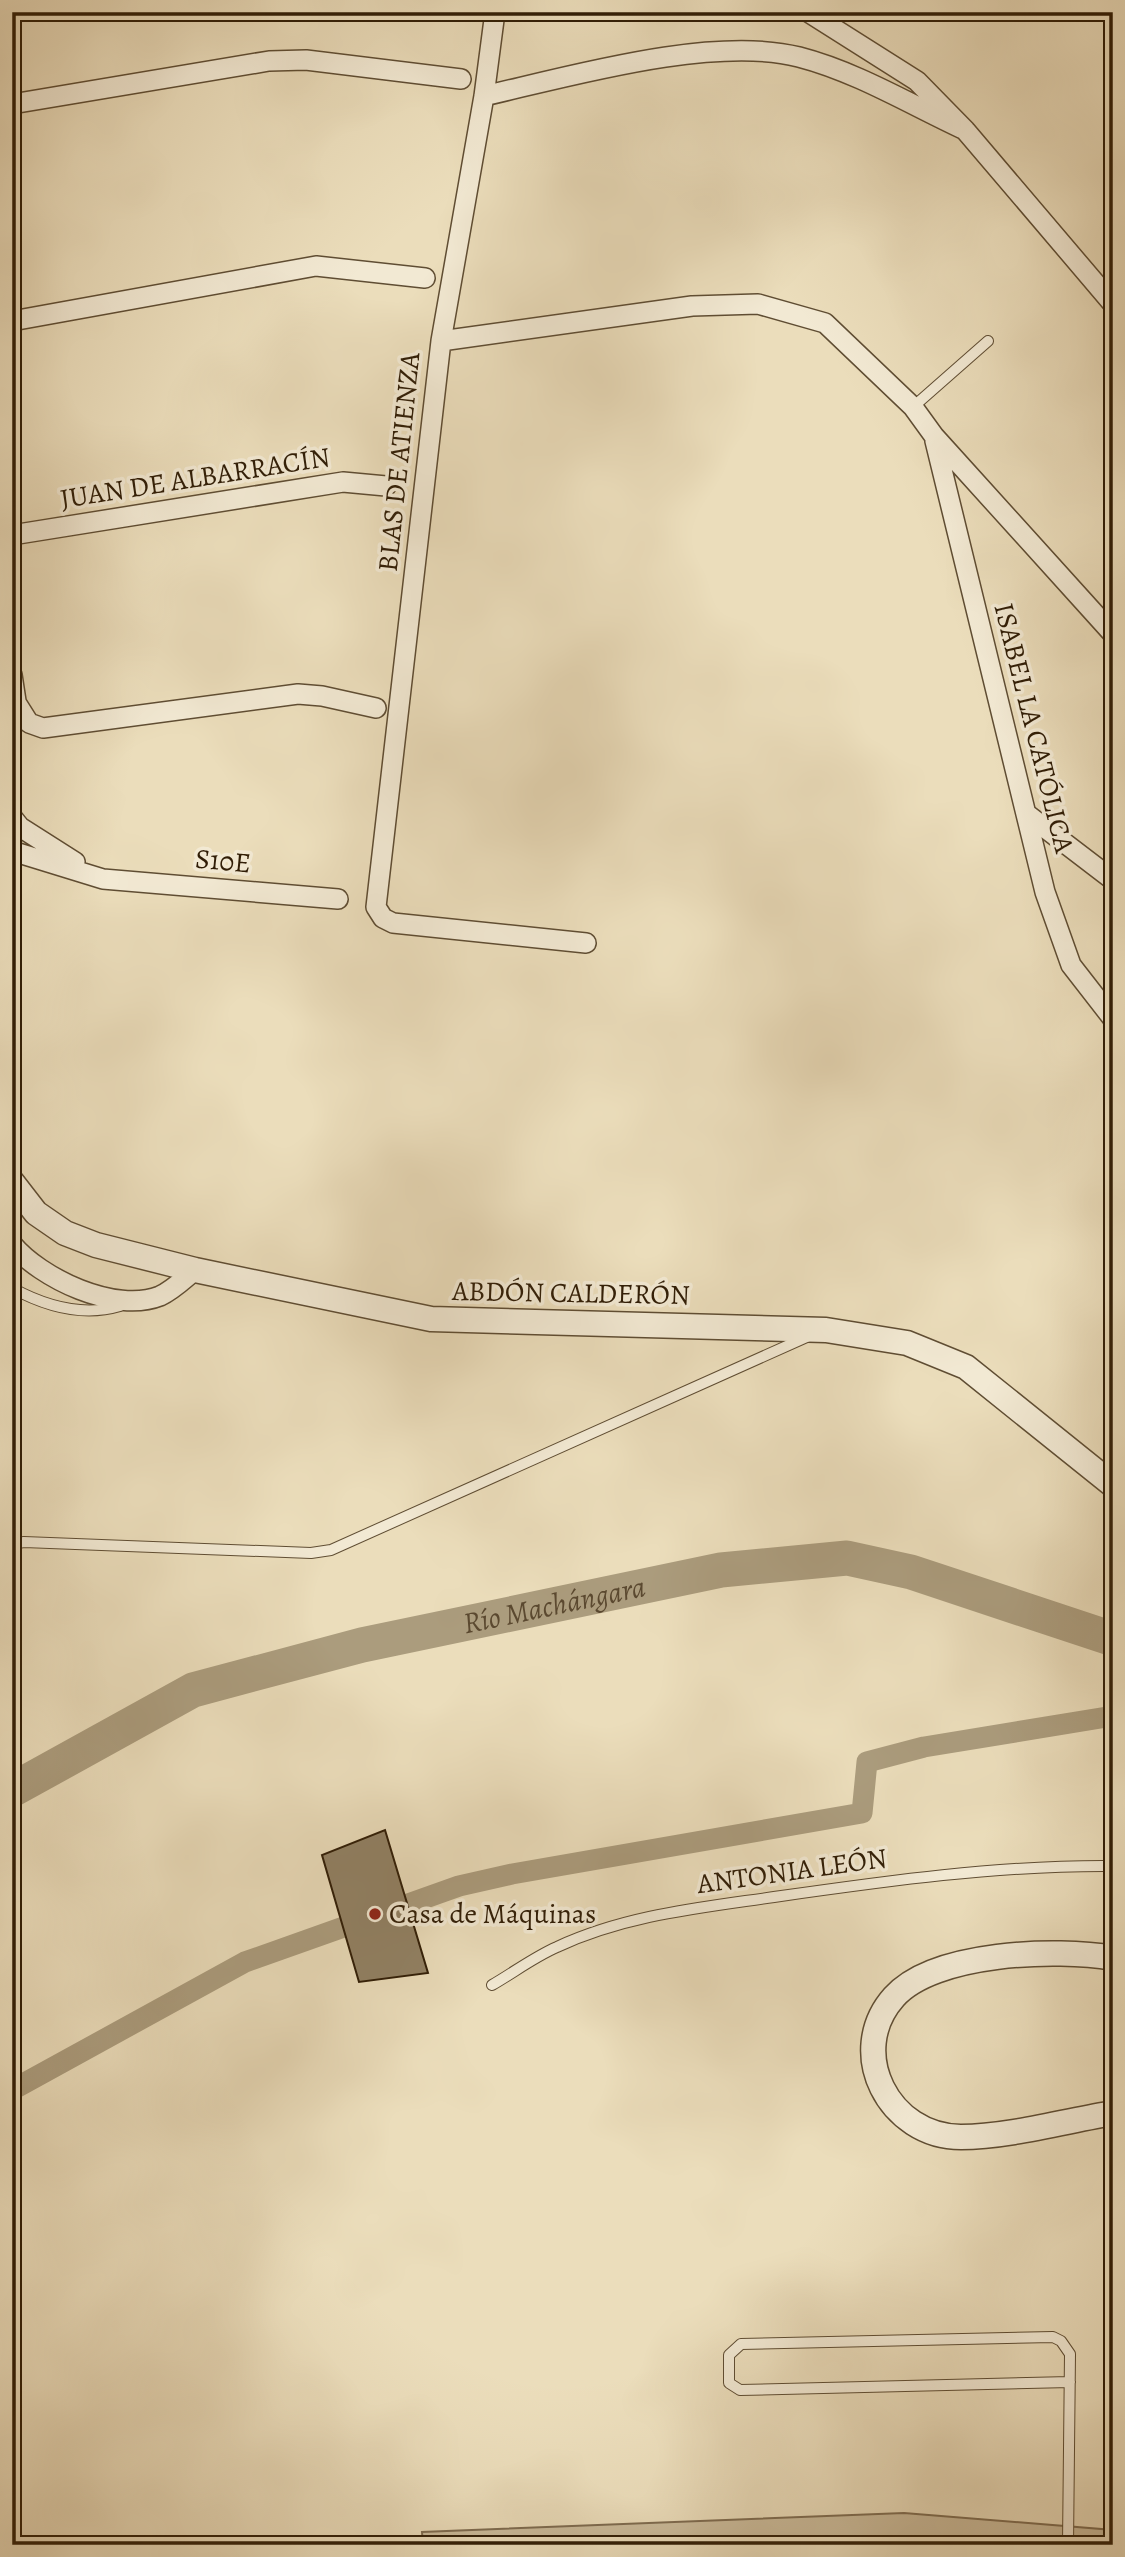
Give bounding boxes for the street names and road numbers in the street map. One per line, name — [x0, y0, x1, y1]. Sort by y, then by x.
street label: BLAS DE ATIENZA — [369, 350, 429, 573]
street label: JUAN DE ALBARRACÍN — [57, 438, 333, 518]
street label: ISABEL LA CATÓLICA — [985, 599, 1084, 858]
street label: S10E — [194, 840, 252, 882]
street label: ABDÓN CALDERÓN — [451, 1272, 690, 1314]
street label: ANTONIA LEÓN — [694, 1839, 889, 1903]

